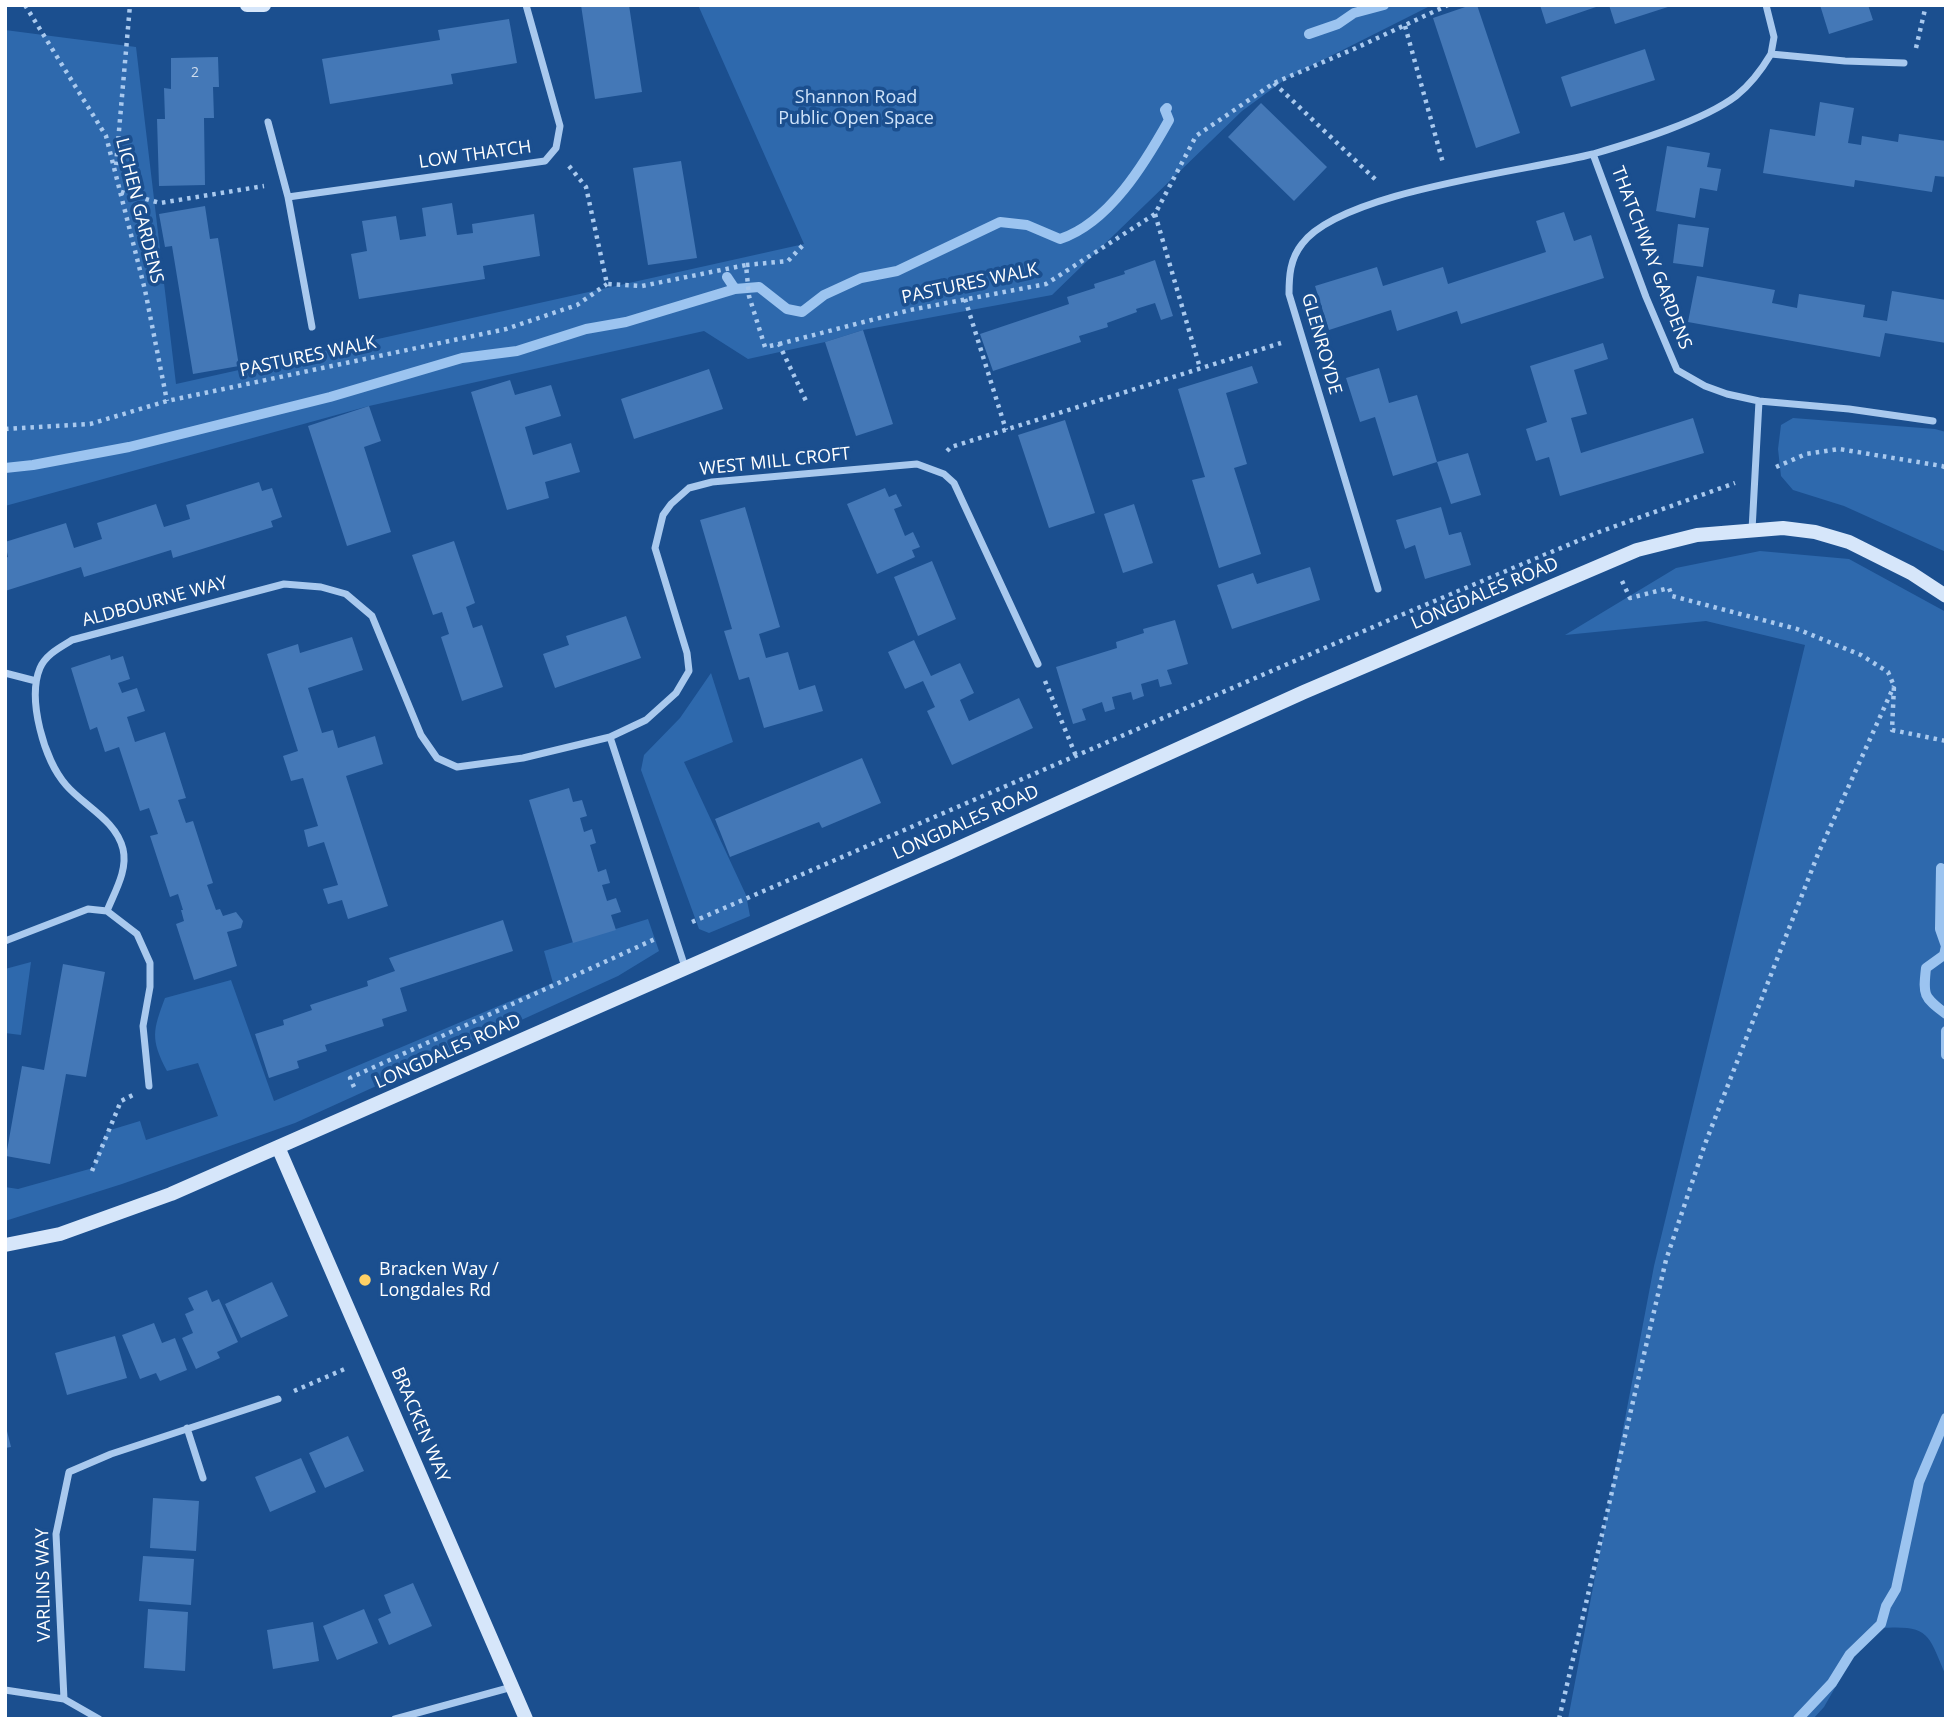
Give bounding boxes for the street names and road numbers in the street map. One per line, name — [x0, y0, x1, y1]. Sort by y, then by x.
street label: LICHEN GARDENS — [110, 136, 168, 286]
street label: LOW THATCH — [417, 136, 533, 174]
street label: THATCHWAY GARDENS — [1606, 164, 1696, 352]
street label: PASTURES WALK — [900, 259, 1040, 309]
street label: GLENROYDE — [1296, 291, 1346, 397]
street label: PASTURES WALK — [238, 332, 378, 382]
street label: WEST MILL CROFT — [699, 443, 851, 481]
street label: LONGDALES ROAD — [1408, 553, 1562, 635]
street label: ALDBOURNE WAY — [80, 572, 230, 632]
street label: LONGDALES ROAD — [889, 781, 1043, 865]
street label: LONGDALES ROAD — [371, 1010, 525, 1094]
street label: BRACKEN WAY — [386, 1364, 454, 1486]
street label: VARLINS WAY — [32, 1528, 56, 1642]

